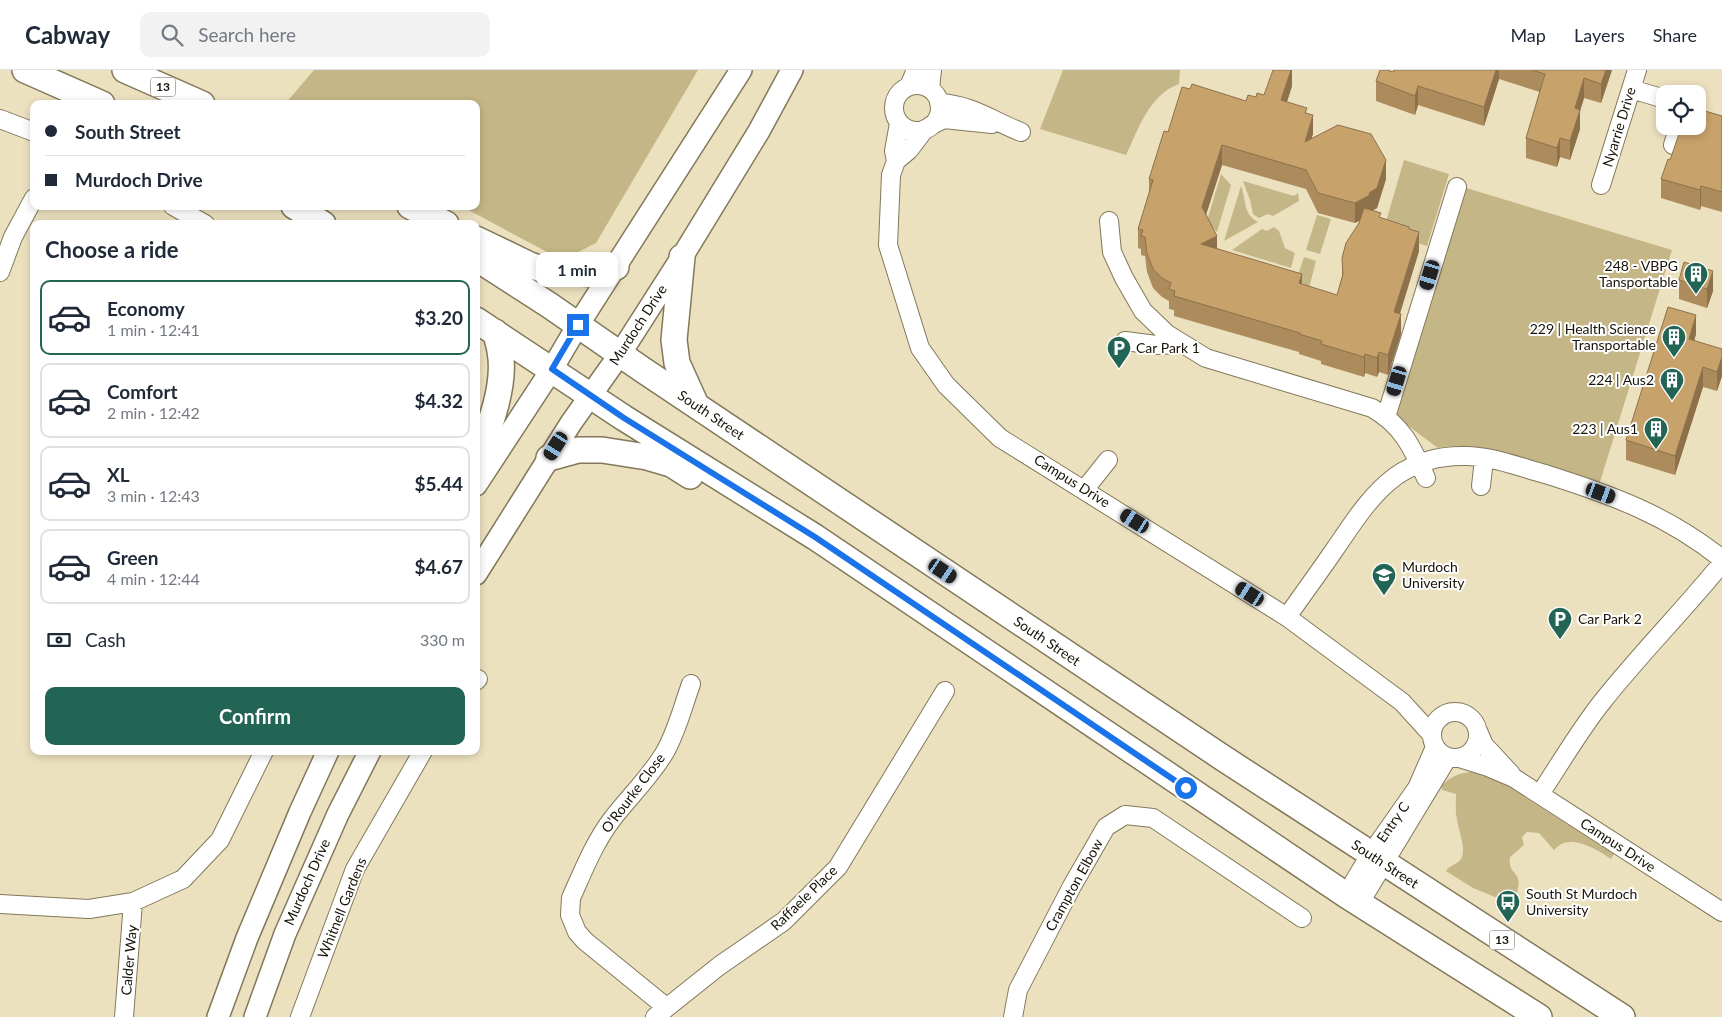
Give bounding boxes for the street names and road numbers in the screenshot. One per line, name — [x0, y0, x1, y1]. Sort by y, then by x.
road number: 13 — [150, 78, 176, 96]
street label: Nyarrie Drive — [1598, 85, 1639, 169]
street label: Murdoch Drive — [605, 281, 670, 368]
street label: South Street — [675, 386, 748, 443]
street label: Campus Drive — [1031, 450, 1113, 511]
street label: South Street — [1011, 612, 1084, 669]
street label: O’Rourke Close — [597, 750, 668, 836]
street label: Entry C — [1373, 798, 1413, 845]
street label: Campus Drive — [1577, 814, 1659, 875]
street label: Murdoch Drive — [280, 836, 333, 928]
street label: Crampton Elbow — [1041, 836, 1106, 934]
street label: South Street — [1349, 836, 1422, 892]
street label: Whitnell Gardens — [314, 855, 369, 961]
street label: Raffaele Place — [767, 862, 840, 934]
street label: Calder Way — [117, 923, 140, 996]
road number: 13 — [1490, 930, 1514, 950]

